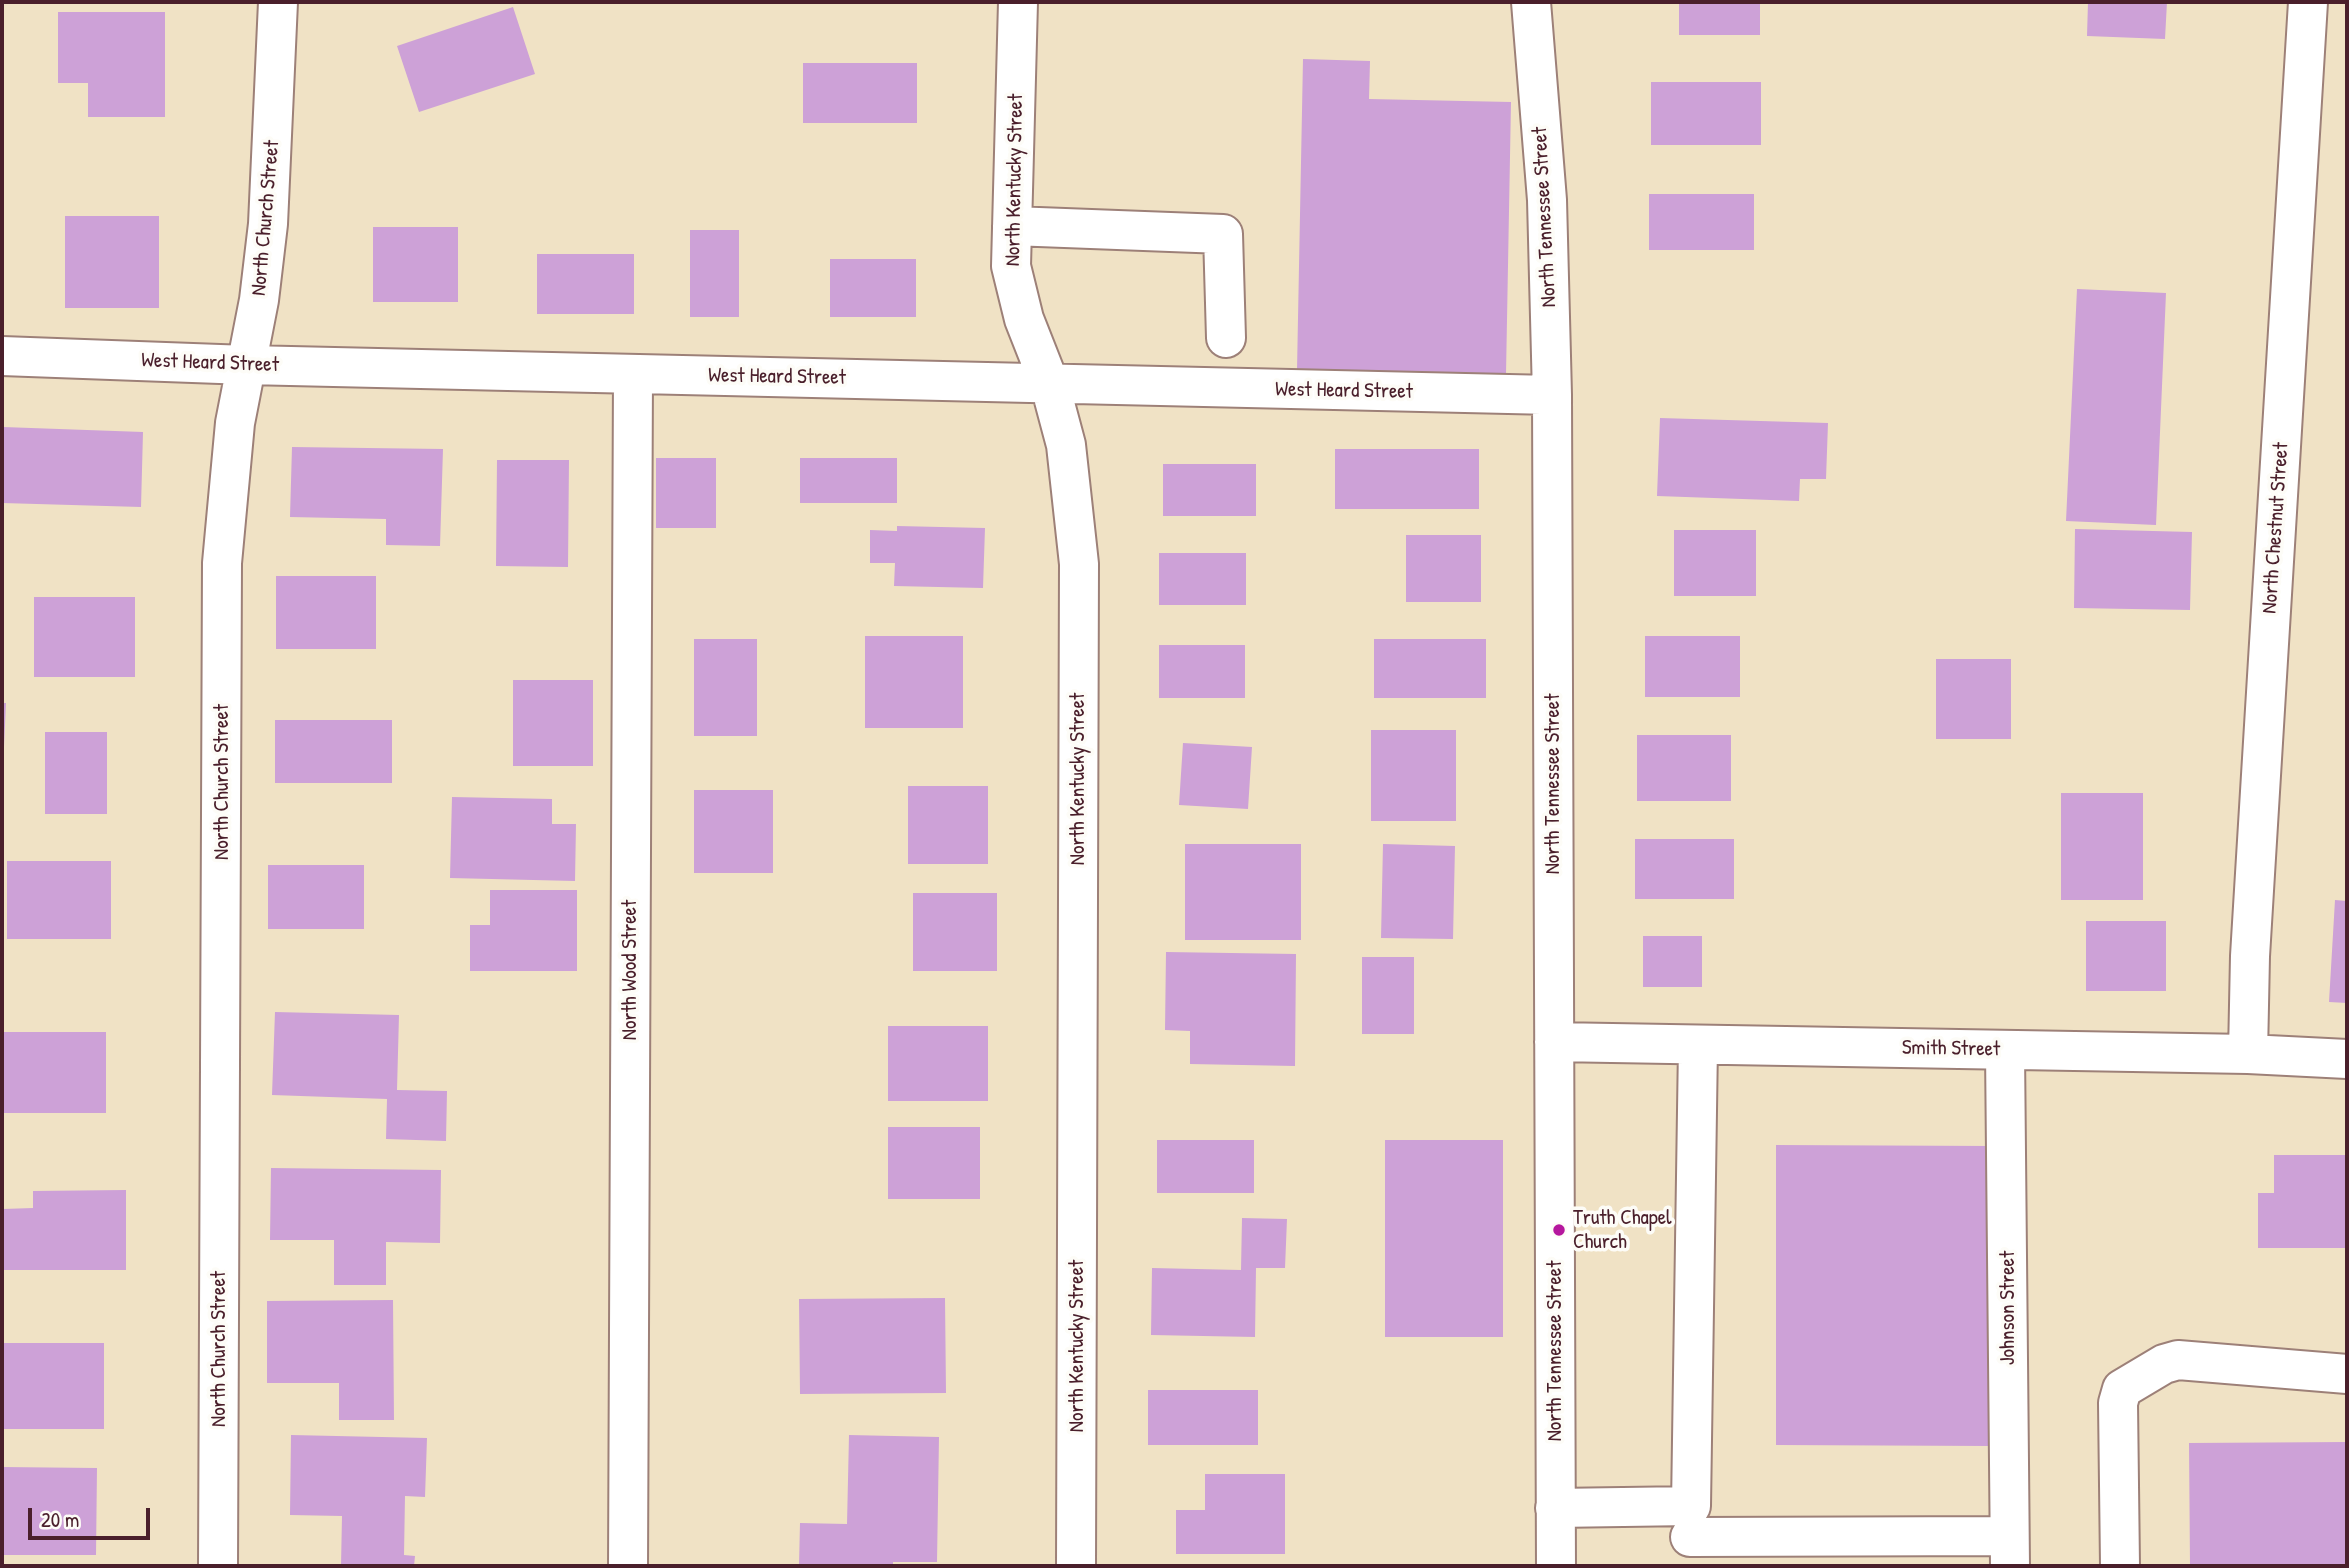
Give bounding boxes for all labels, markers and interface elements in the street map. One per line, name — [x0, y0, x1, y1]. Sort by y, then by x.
street label: North Kentucky Street — [1001, 94, 1029, 266]
street label: North Tennessee Street — [1528, 126, 1562, 308]
street label: North Church Street — [247, 139, 285, 297]
street label: West Heard Street — [141, 348, 279, 378]
street label: West Heard Street — [708, 363, 846, 391]
street label: West Heard Street — [1275, 377, 1413, 405]
street label: North Chestnut Street — [2257, 442, 2295, 614]
street label: North Kentucky Street — [1065, 693, 1091, 865]
street label: North Tennessee Street — [1540, 694, 1566, 874]
street label: North Church Street — [209, 704, 235, 860]
street label: North Wood Street — [617, 900, 643, 1040]
street label: Smith Street — [1902, 1036, 2000, 1062]
place label: Truth Chapel Church — [1573, 1205, 1672, 1255]
marker: Truth Chapel Church — [1551, 1222, 1567, 1238]
street label: Johnson Street — [1995, 1251, 2021, 1365]
street label: North Kentucky Street — [1064, 1260, 1090, 1432]
street label: North Tennessee Street — [1542, 1261, 1568, 1441]
street label: North Church Street — [206, 1271, 232, 1427]
scale bar — [32, 1494, 154, 1538]
text: 20 m — [41, 1505, 79, 1534]

